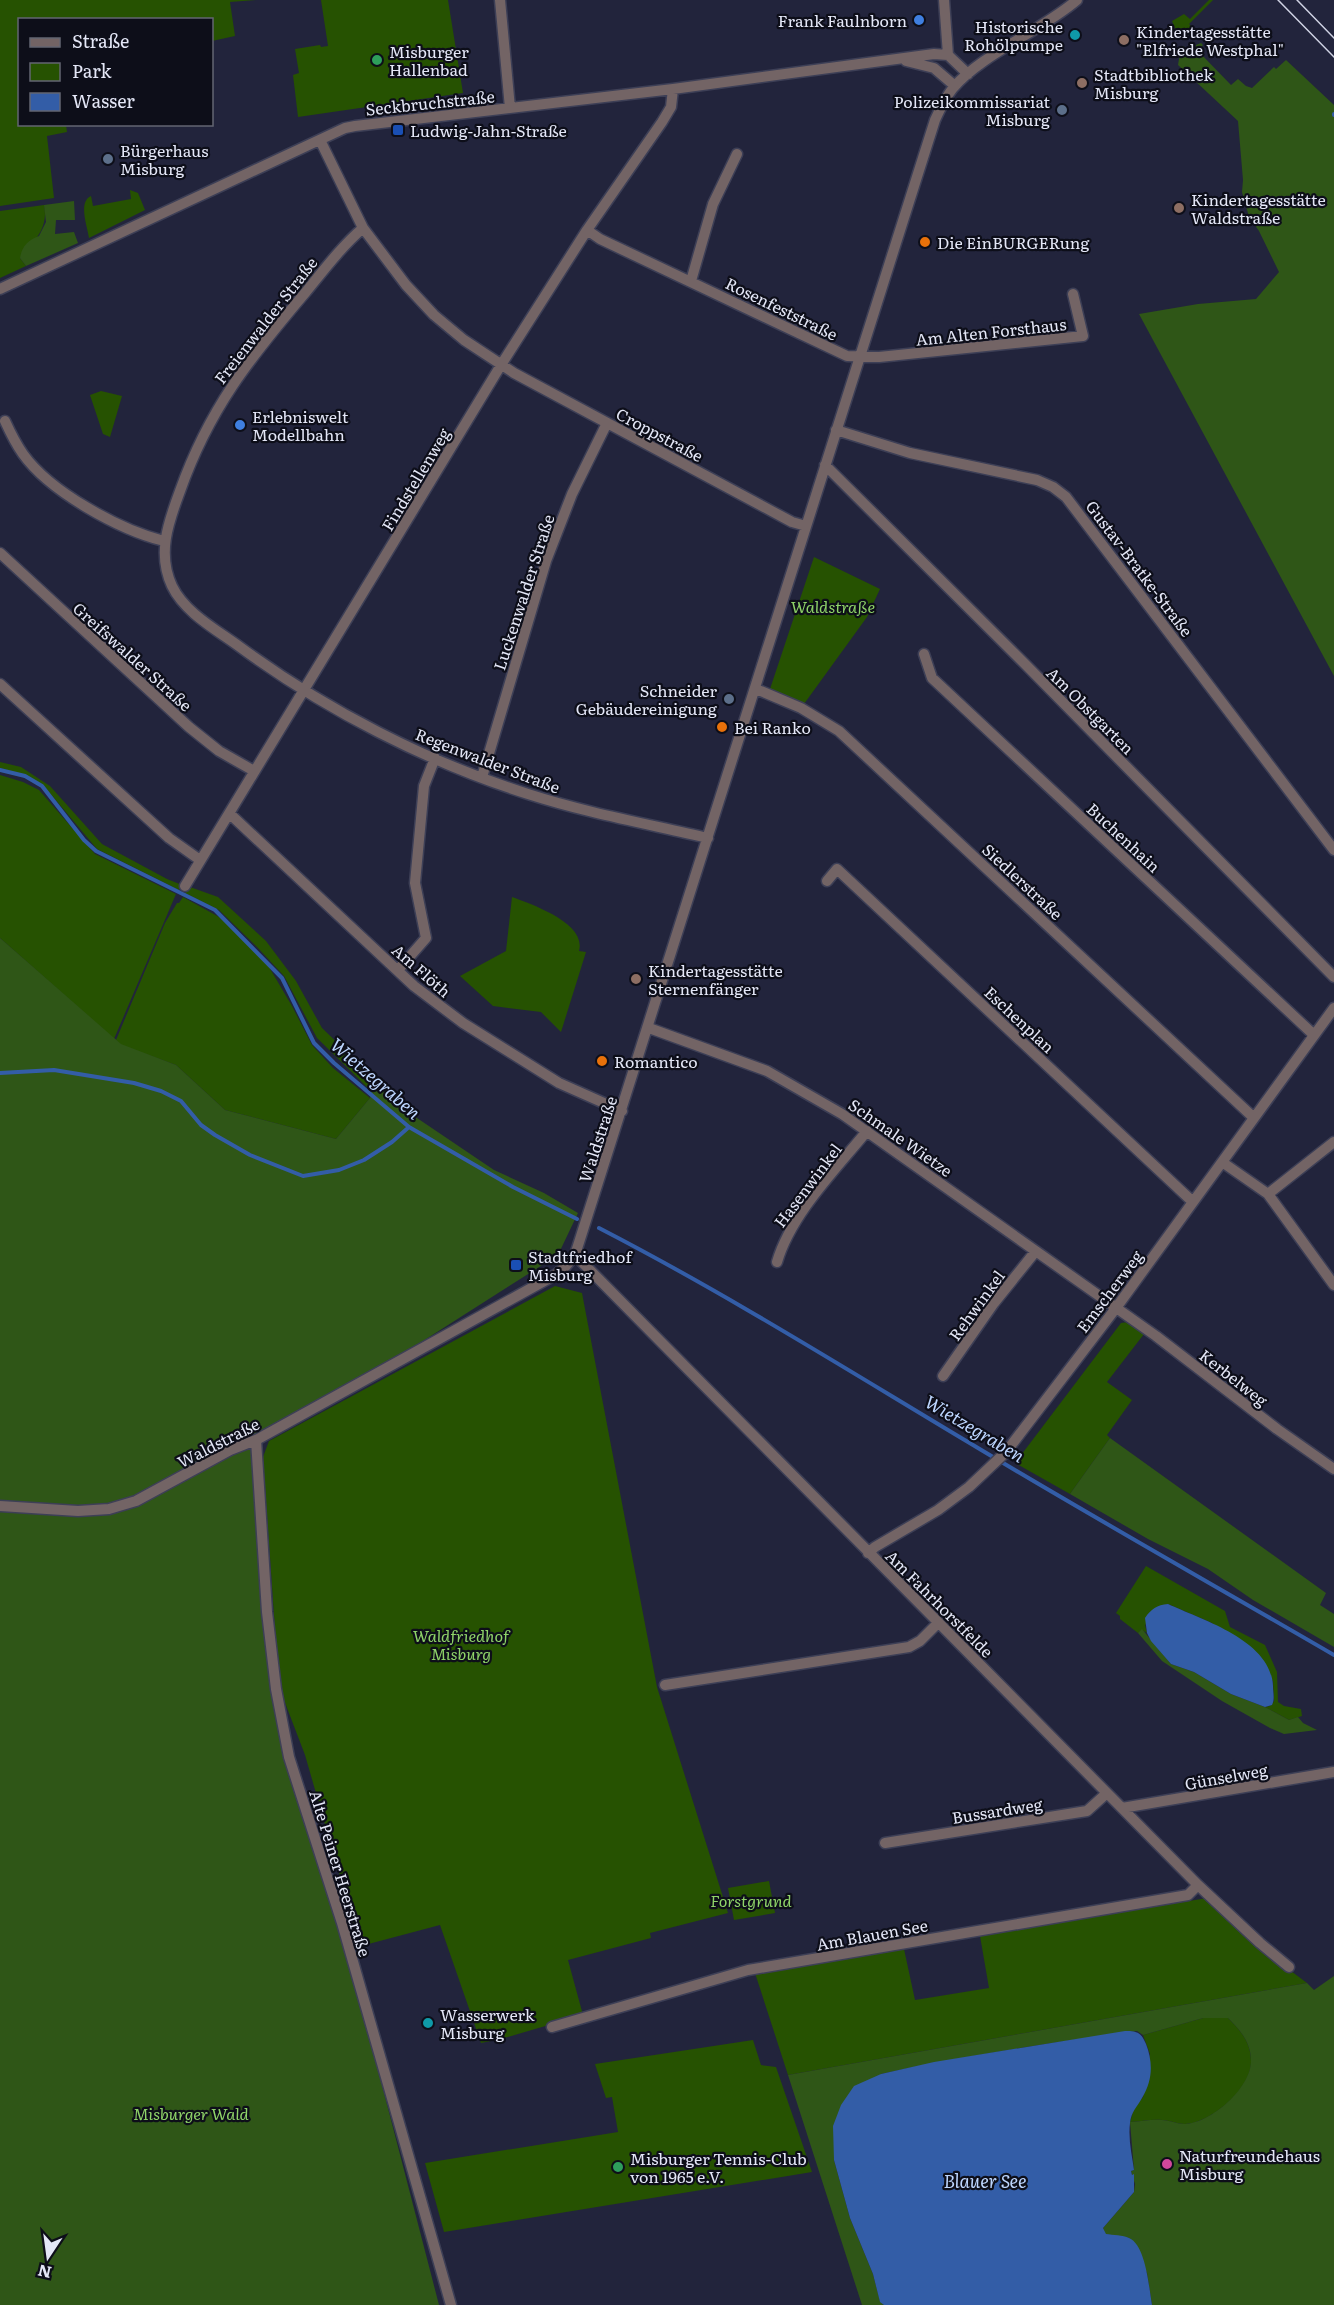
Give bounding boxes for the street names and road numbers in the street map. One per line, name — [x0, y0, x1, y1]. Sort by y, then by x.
street label: Seckbruchstraße — [364, 83, 496, 121]
street label: Freienwalder Straße — [208, 251, 322, 389]
street label: Rosenfeststraße — [722, 270, 842, 346]
street label: Am Alten Forsthaus — [915, 311, 1067, 351]
street label: Croppstraße — [612, 401, 708, 467]
street label: Findstellenweg — [375, 423, 455, 535]
street label: Gustav-Bratke-Straße — [1081, 495, 1199, 641]
street label: Luckenwalder Straße — [486, 511, 560, 673]
street label: Greifswalder Straße — [68, 596, 198, 716]
street label: Am Obstgarten — [1042, 661, 1141, 760]
street label: Regenwalder Straße — [412, 721, 564, 799]
street label: Buchenhain — [1082, 797, 1166, 878]
street label: Siedlerstraße — [977, 837, 1069, 925]
street label: Am Flöth — [387, 938, 457, 1003]
street label: Eschenplan — [979, 980, 1061, 1058]
street label: Schmale Wietze — [844, 1092, 958, 1182]
street label: Waldstraße — [572, 1093, 622, 1185]
street label: Hasenwinkel — [767, 1138, 847, 1232]
street label: Emscherweg — [1070, 1245, 1148, 1337]
street label: Rehwinkel — [942, 1265, 1010, 1345]
street label: Kerbelweg — [1195, 1343, 1273, 1411]
street label: Waldstraße — [173, 1411, 263, 1473]
street label: Am Fahrhorstfelde — [881, 1544, 999, 1662]
street label: Günselweg — [1183, 1757, 1269, 1795]
street label: Alte Peiner Heerstraße — [304, 1787, 378, 1959]
street label: Bussardweg — [950, 1791, 1044, 1829]
street label: Am Blauen See — [814, 1912, 930, 1956]

